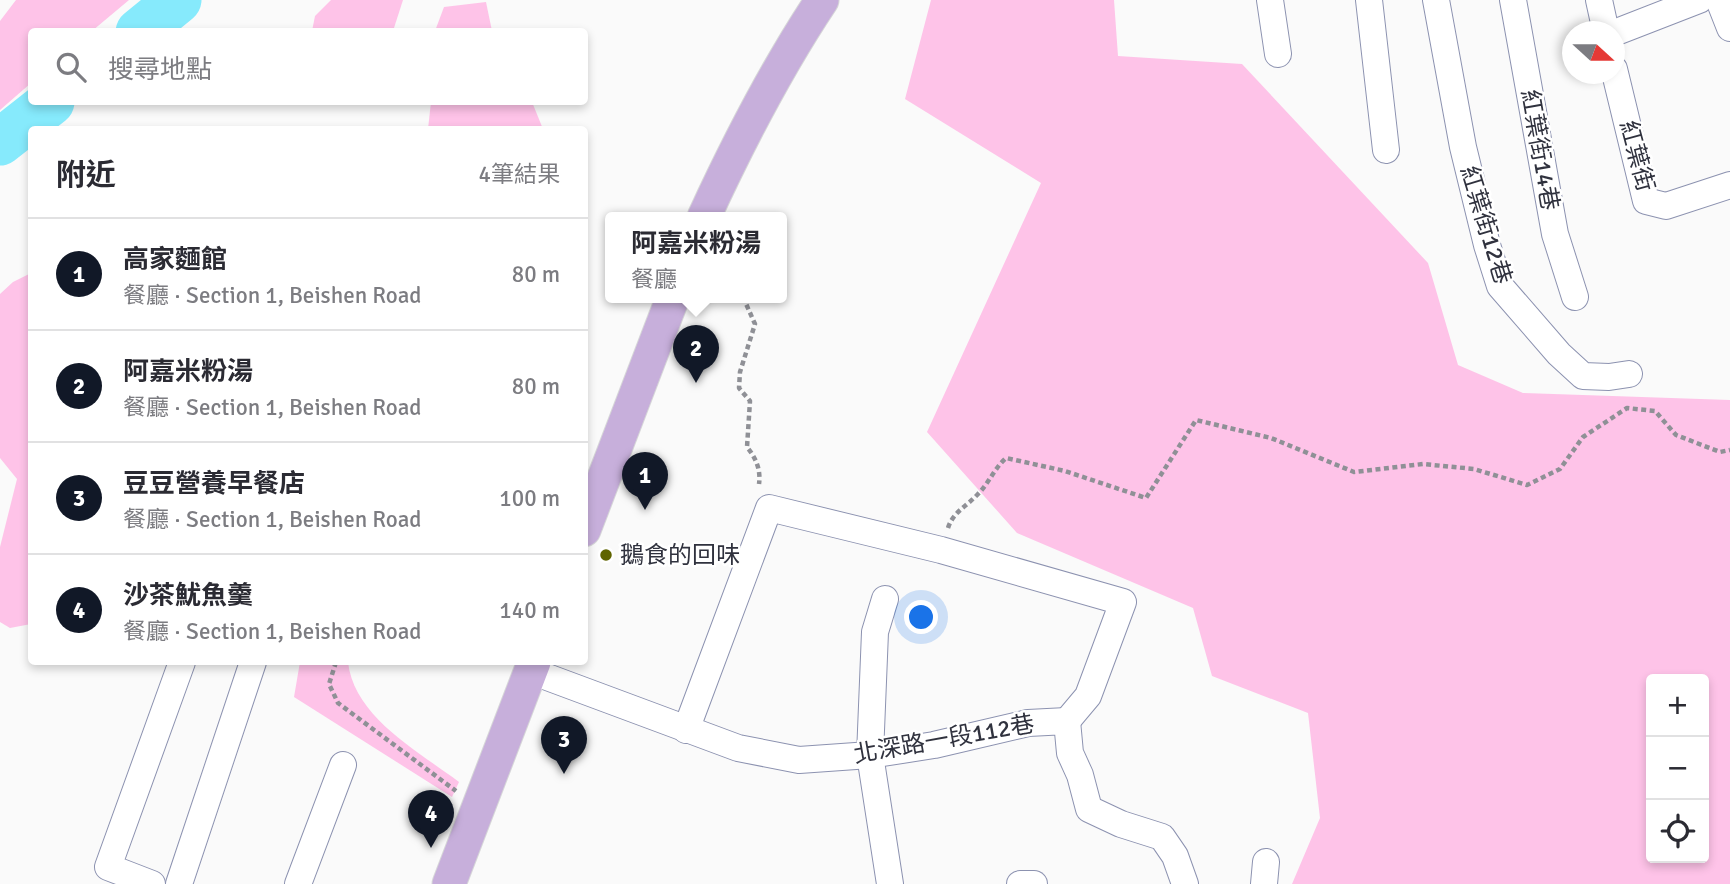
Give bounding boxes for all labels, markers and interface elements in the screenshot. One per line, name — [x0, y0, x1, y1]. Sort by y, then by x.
north arrow — [1562, 21, 1625, 84]
search box — [28, 28, 588, 105]
icon: search — [52, 48, 90, 86]
text: 搜尋地點 — [108, 54, 212, 86]
street label: 紅葉街14巷 — [1515, 87, 1565, 213]
street label: 紅葉街 — [1613, 117, 1661, 195]
text: 附近 — [56, 157, 116, 194]
text: 4筆結果 — [479, 160, 560, 189]
street label: 紅葉街12巷 — [1454, 162, 1518, 288]
popup — [605, 212, 787, 303]
text: 阿嘉米粉湯 — [631, 228, 761, 260]
text: 高家麵館 — [123, 244, 227, 276]
text: 1 — [73, 260, 85, 289]
text: 80 m — [512, 260, 560, 289]
text: 餐廳 — [631, 265, 677, 294]
text: 餐廳 · Section 1, Beishen Road — [123, 281, 422, 310]
pin: 2 — [673, 325, 719, 383]
text: 阿嘉米粉湯 — [123, 356, 253, 388]
text: 2 — [73, 372, 85, 401]
text: 80 m — [512, 372, 560, 401]
text: 餐廳 · Section 1, Beishen Road — [123, 393, 422, 422]
pin: 1 — [622, 452, 668, 510]
text: 豆豆營養早餐店 — [123, 468, 305, 500]
text: 3 — [73, 484, 85, 513]
text: 100 m — [499, 484, 560, 513]
text: 餐廳 · Section 1, Beishen Road — [123, 505, 422, 534]
place label: 鵝食的回味 — [620, 540, 740, 570]
marker: 鵝食的回味 — [598, 547, 614, 563]
text: 沙茶魷魚羹 — [123, 580, 253, 612]
text: 4 — [73, 596, 85, 625]
text: 140 m — [499, 596, 560, 625]
your location — [904, 600, 938, 634]
text: 餐廳 · Section 1, Beishen Road — [123, 617, 422, 646]
map controls — [1646, 674, 1709, 863]
button: + — [1646, 674, 1709, 737]
street label: 北深路一段112巷 — [851, 708, 1037, 770]
pin: 3 — [541, 716, 587, 774]
button: − — [1646, 737, 1709, 800]
pin: 4 — [408, 790, 454, 848]
button: locate — [1646, 800, 1709, 863]

